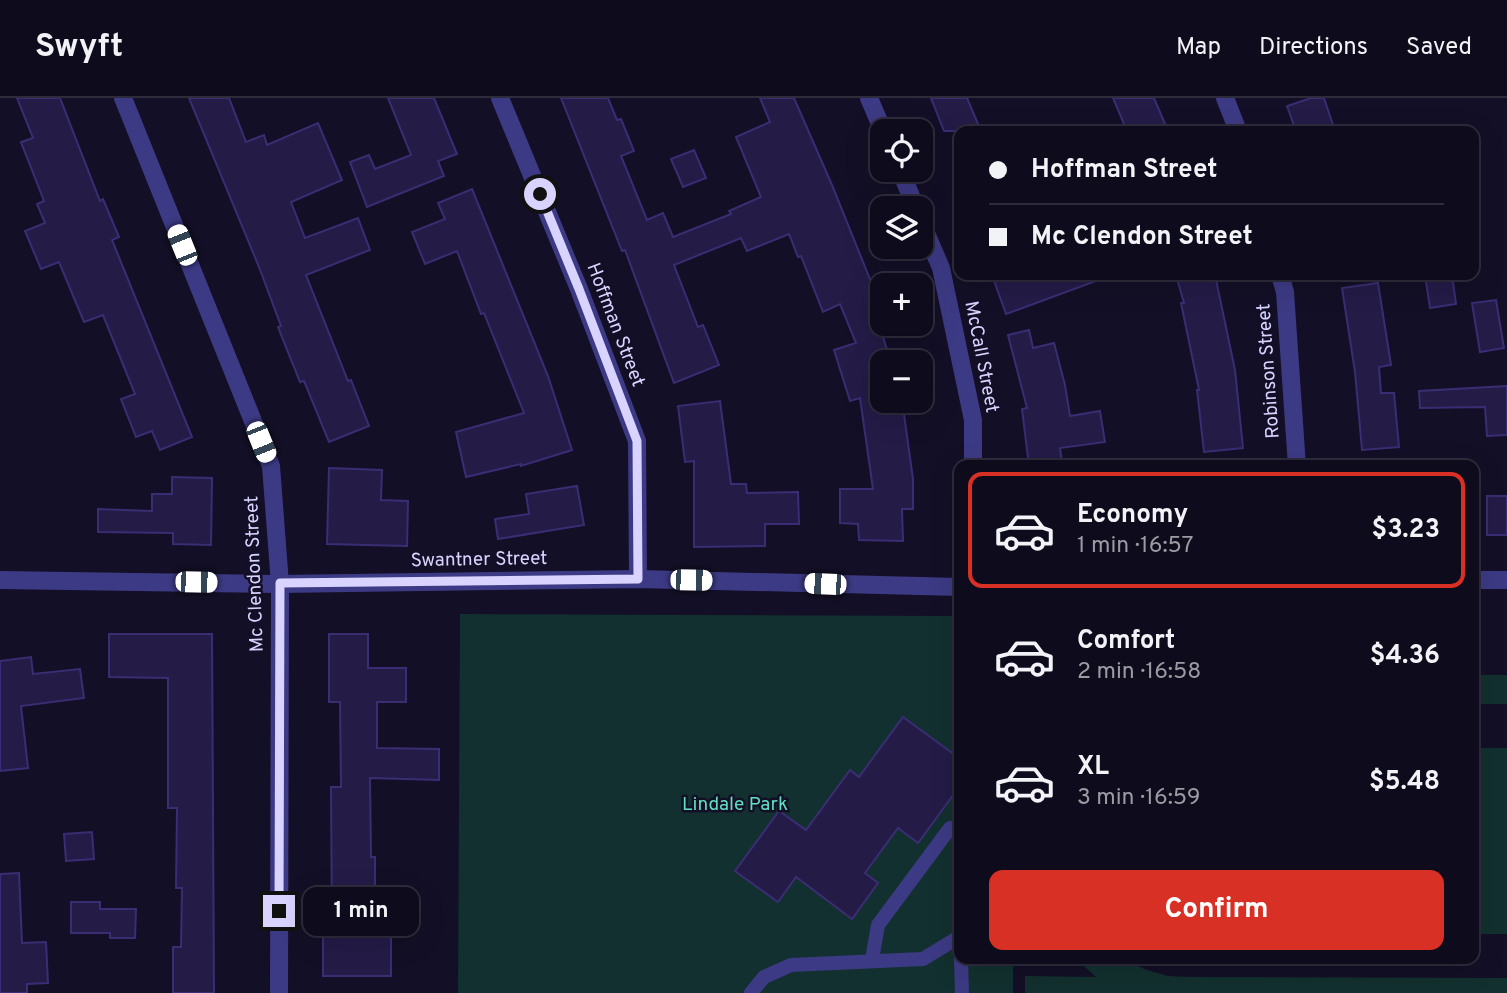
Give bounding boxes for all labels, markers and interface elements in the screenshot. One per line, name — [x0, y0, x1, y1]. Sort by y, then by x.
text: Swyft — [35, 27, 123, 69]
text: Map — [1176, 33, 1221, 63]
text: Directions — [1259, 33, 1368, 63]
text: Saved — [1406, 33, 1472, 63]
map controls — [870, 119, 933, 413]
button: locate — [870, 119, 933, 182]
text: Hoffman Street — [1031, 154, 1218, 187]
route start — [524, 178, 556, 210]
button: layers — [870, 196, 933, 259]
text: Mc Clendon Street — [1031, 221, 1253, 254]
car — [165, 222, 200, 268]
street label: Hoffman Street — [580, 260, 650, 390]
button: + — [870, 273, 933, 336]
street label: McCall Street — [958, 299, 1004, 415]
street label: Robinson Street — [1252, 302, 1286, 440]
button: − — [870, 350, 933, 413]
car — [244, 419, 279, 465]
street label: Mc Clendon Street — [240, 495, 270, 653]
icon: car — [993, 499, 1056, 562]
text: Economy — [1077, 499, 1188, 532]
text: $3.23 — [1372, 514, 1440, 547]
text: 1 min · 16:57 — [1077, 532, 1194, 561]
street label: Swantner Street — [410, 547, 548, 573]
car — [670, 569, 713, 591]
car — [175, 571, 218, 593]
car — [804, 573, 847, 595]
icon: car — [993, 625, 1056, 688]
text: Comfort — [1077, 625, 1175, 658]
text: $4.36 — [1370, 640, 1440, 673]
text: 2 min · 16:58 — [1077, 658, 1201, 687]
icon: car — [993, 751, 1056, 814]
text: XL — [1077, 751, 1109, 784]
text: $5.48 — [1369, 766, 1440, 799]
text: 3 min · 16:59 — [1077, 784, 1201, 813]
park label: Lindale Park — [682, 793, 788, 817]
button: Confirm — [989, 870, 1444, 950]
callout: 1 min — [304, 886, 419, 936]
route end — [263, 895, 295, 927]
text: 1 min — [333, 897, 389, 926]

